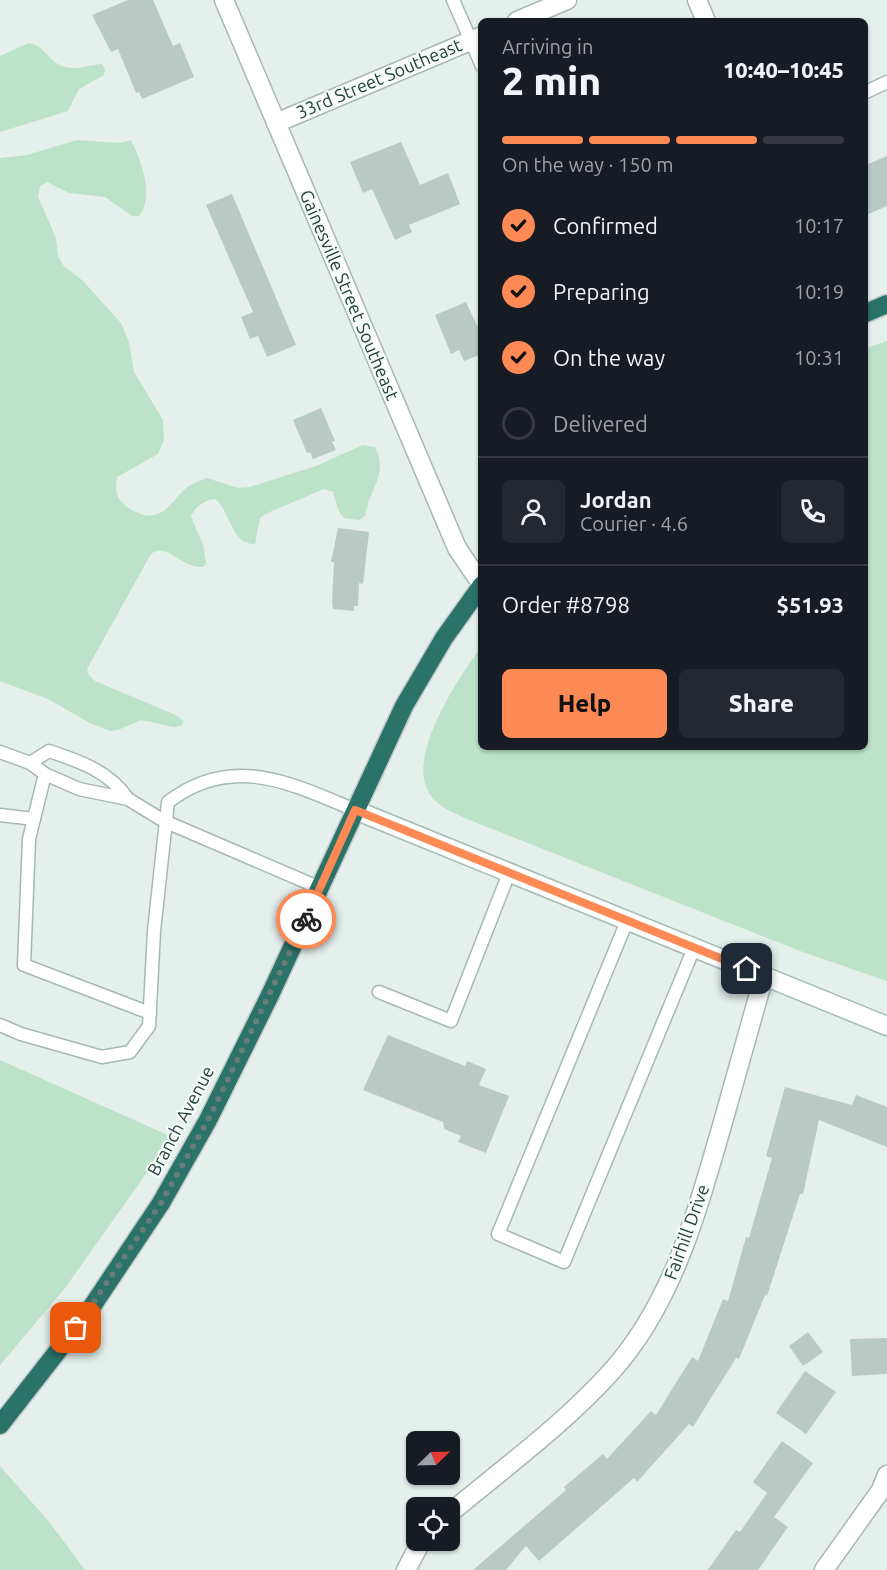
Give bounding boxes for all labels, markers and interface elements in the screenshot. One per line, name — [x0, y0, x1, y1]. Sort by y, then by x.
street label: 33rd Street Southeast — [293, 34, 464, 122]
text: Arriving in — [502, 35, 593, 58]
text: 10:40–10:45 — [723, 57, 844, 82]
text: 2 min — [502, 59, 601, 102]
text: On the way · 150 m — [502, 153, 674, 176]
street label: Gainesville Street Southeast — [297, 187, 403, 403]
icon: check — [502, 209, 535, 242]
text: Confirmed — [553, 213, 658, 238]
text: 10:17 — [794, 214, 844, 237]
icon: check — [502, 275, 535, 308]
text: Preparing — [553, 279, 650, 304]
text: 10:19 — [794, 280, 844, 303]
icon: check — [502, 341, 535, 374]
text: On the way — [553, 345, 665, 370]
text: 10:31 — [794, 346, 844, 369]
text: Delivered — [553, 411, 648, 436]
button: person — [502, 480, 565, 543]
button: phone — [781, 480, 844, 543]
text: Jordan — [580, 487, 652, 512]
text: Courier · 4.6 — [580, 512, 688, 535]
text: Order #8798 — [502, 592, 630, 617]
text: $51.93 — [777, 592, 844, 617]
button: Help — [502, 669, 667, 738]
button: Share — [679, 669, 844, 738]
courier — [276, 889, 336, 949]
icon: bike — [290, 903, 323, 936]
pin — [721, 943, 772, 994]
icon: home — [730, 952, 763, 985]
street label: Branch Avenue — [143, 1062, 217, 1179]
street label: Fairhill Drive — [660, 1181, 713, 1282]
pin — [50, 1302, 101, 1353]
icon: bag — [59, 1311, 92, 1344]
north arrow — [406, 1431, 460, 1485]
map controls — [406, 1431, 460, 1551]
button: locate — [406, 1497, 460, 1551]

